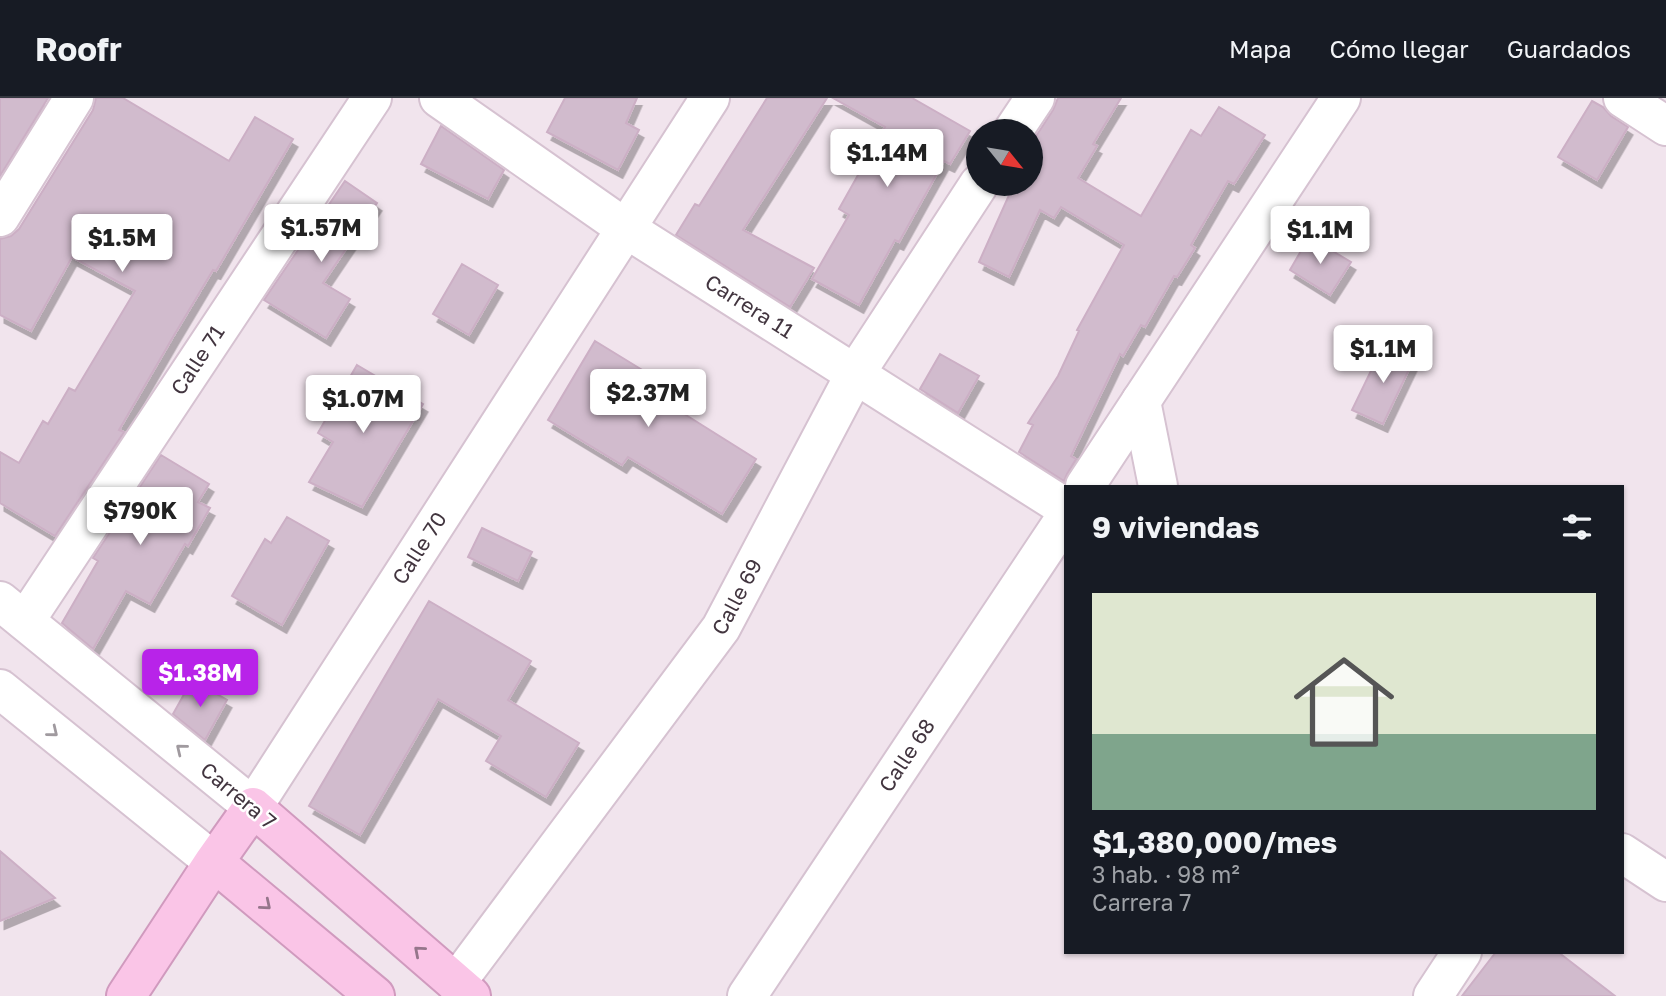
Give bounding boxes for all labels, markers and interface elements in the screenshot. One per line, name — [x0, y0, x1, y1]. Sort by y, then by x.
text: Roofr — [35, 29, 122, 68]
text: Mapa — [1229, 34, 1292, 63]
text: Cómo llegar — [1330, 34, 1469, 63]
text: Guardados — [1507, 34, 1631, 63]
north arrow — [966, 119, 1043, 196]
map controls — [966, 119, 1043, 196]
pin: $1.14M — [830, 130, 944, 189]
text: $1.14M — [846, 138, 928, 166]
pin: $1.57M — [264, 204, 378, 264]
pin: $1.1M — [1271, 206, 1369, 266]
text: $1.57M — [280, 213, 362, 241]
pin: $1.5M — [73, 214, 171, 274]
text: $1.1M — [1287, 215, 1353, 243]
text: $1.5M — [87, 223, 157, 251]
street label: Carrera 11 — [701, 268, 799, 344]
street label: Calle 71 — [165, 320, 230, 399]
pin: $1.1M — [1334, 326, 1432, 385]
text: $1.1M — [1350, 334, 1416, 362]
pin: $2.37M — [591, 370, 705, 429]
pin: $1.07M — [306, 376, 420, 435]
text: $2.37M — [606, 378, 690, 406]
text: $1.07M — [322, 384, 404, 412]
pin: $790K — [91, 488, 189, 547]
text: $790K — [103, 496, 177, 524]
street label: Calle 70 — [386, 507, 452, 589]
icon: filters — [1558, 508, 1596, 546]
text: 9 viviendas — [1092, 509, 1260, 545]
street label: Calle 69 — [706, 554, 767, 639]
icon: home — [1281, 639, 1407, 765]
pin: $1.38M — [143, 650, 257, 709]
text: $1.38M — [158, 658, 242, 686]
street label: Calle 68 — [873, 713, 940, 796]
one-way arrow — [46, 723, 58, 736]
one-way arrow — [177, 744, 189, 757]
street label: Carrera 7 — [196, 756, 282, 834]
text: $1,380,000/mes — [1092, 824, 1337, 860]
text: 3 hab. · 98 m² — [1092, 860, 1240, 888]
text: Carrera 7 — [1092, 888, 1191, 916]
one-way arrow — [258, 897, 271, 909]
one-way arrow — [414, 947, 427, 959]

